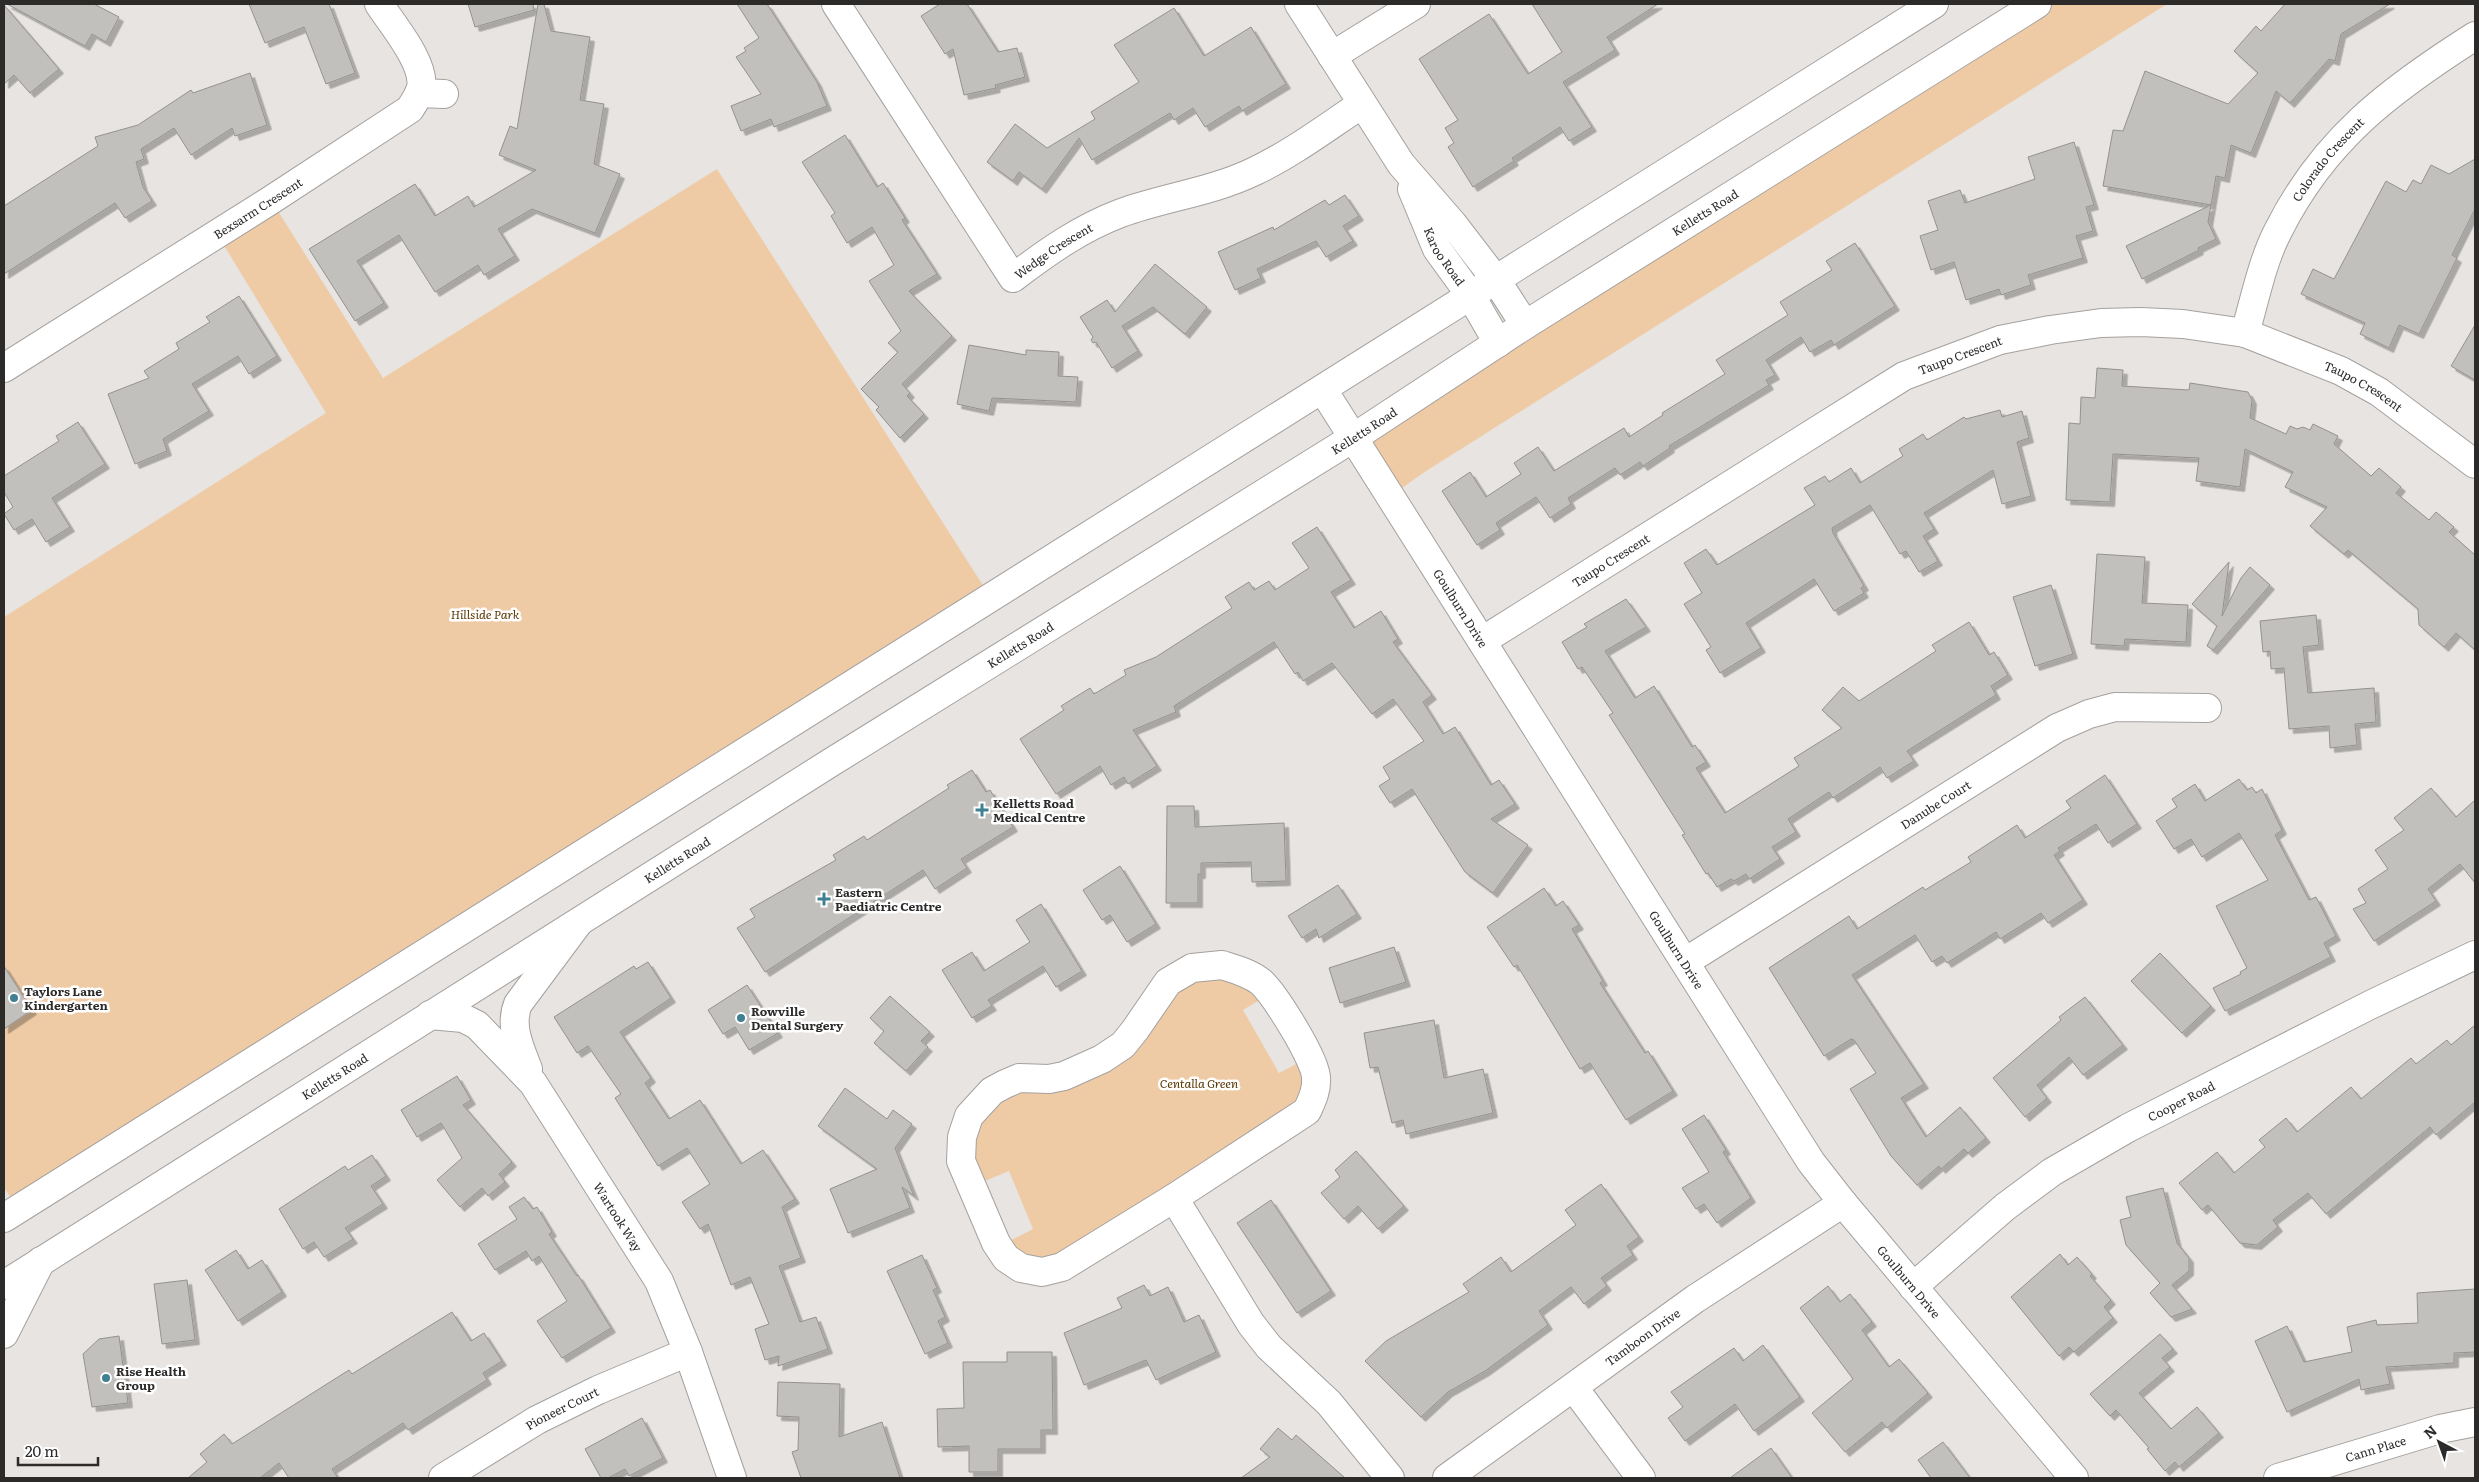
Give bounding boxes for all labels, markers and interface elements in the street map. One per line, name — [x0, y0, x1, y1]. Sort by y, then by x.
street label: Colorado Crescent — [2287, 113, 2368, 205]
street label: Bexsarm Crescent — [210, 173, 306, 243]
street label: Kelletts Road — [1668, 184, 1742, 240]
street label: Wedge Crescent — [1010, 218, 1096, 283]
street label: Karoo Road — [1420, 224, 1470, 290]
street label: Taupo Crescent — [1915, 331, 2005, 379]
street label: Taupo Crescent — [2321, 356, 2407, 416]
street label: Kelletts Road — [1327, 402, 1401, 459]
street label: Taupo Crescent — [1568, 529, 1653, 591]
street label: Goulburn Drive — [1429, 565, 1493, 651]
park label: Hillside Park — [451, 605, 520, 623]
street label: Kelletts Road — [983, 617, 1057, 672]
street label: Danube Court — [1897, 775, 1974, 833]
place label: Kelletts Road Medical Centre — [993, 794, 1085, 826]
marker: Kelletts Road Medical Centre — [975, 803, 989, 817]
street label: Kelletts Road — [640, 832, 714, 887]
place label: Eastern Paediatric Centre — [835, 883, 942, 915]
marker: Eastern Paediatric Centre — [817, 892, 831, 906]
street label: Goulburn Drive — [1645, 907, 1708, 992]
place label: Taylors Lane Kindergarten — [24, 982, 108, 1014]
marker: Taylors Lane Kindergarten — [8, 992, 20, 1004]
place label: Rowville Dental Surgery — [751, 1002, 844, 1034]
marker: Rowville Dental Surgery — [735, 1012, 747, 1024]
street label: Kelletts Road — [298, 1048, 372, 1104]
park label: Centalla Green — [1160, 1074, 1238, 1092]
street label: Cooper Road — [2145, 1076, 2218, 1126]
street label: Wartook Way — [589, 1179, 647, 1255]
street label: Goulburn Drive — [1873, 1241, 1945, 1322]
street label: Tamboon Drive — [1601, 1304, 1684, 1370]
place label: Rise Health Group — [116, 1362, 186, 1394]
marker: Rise Health Group — [100, 1372, 112, 1384]
street label: Pioneer Court — [522, 1382, 602, 1434]
north arrow — [2414, 1417, 2464, 1467]
text: N — [2419, 1420, 2441, 1443]
street label: Cann Place — [2343, 1431, 2408, 1466]
scale bar — [18, 1434, 98, 1466]
text: 20 m — [25, 1439, 59, 1462]

